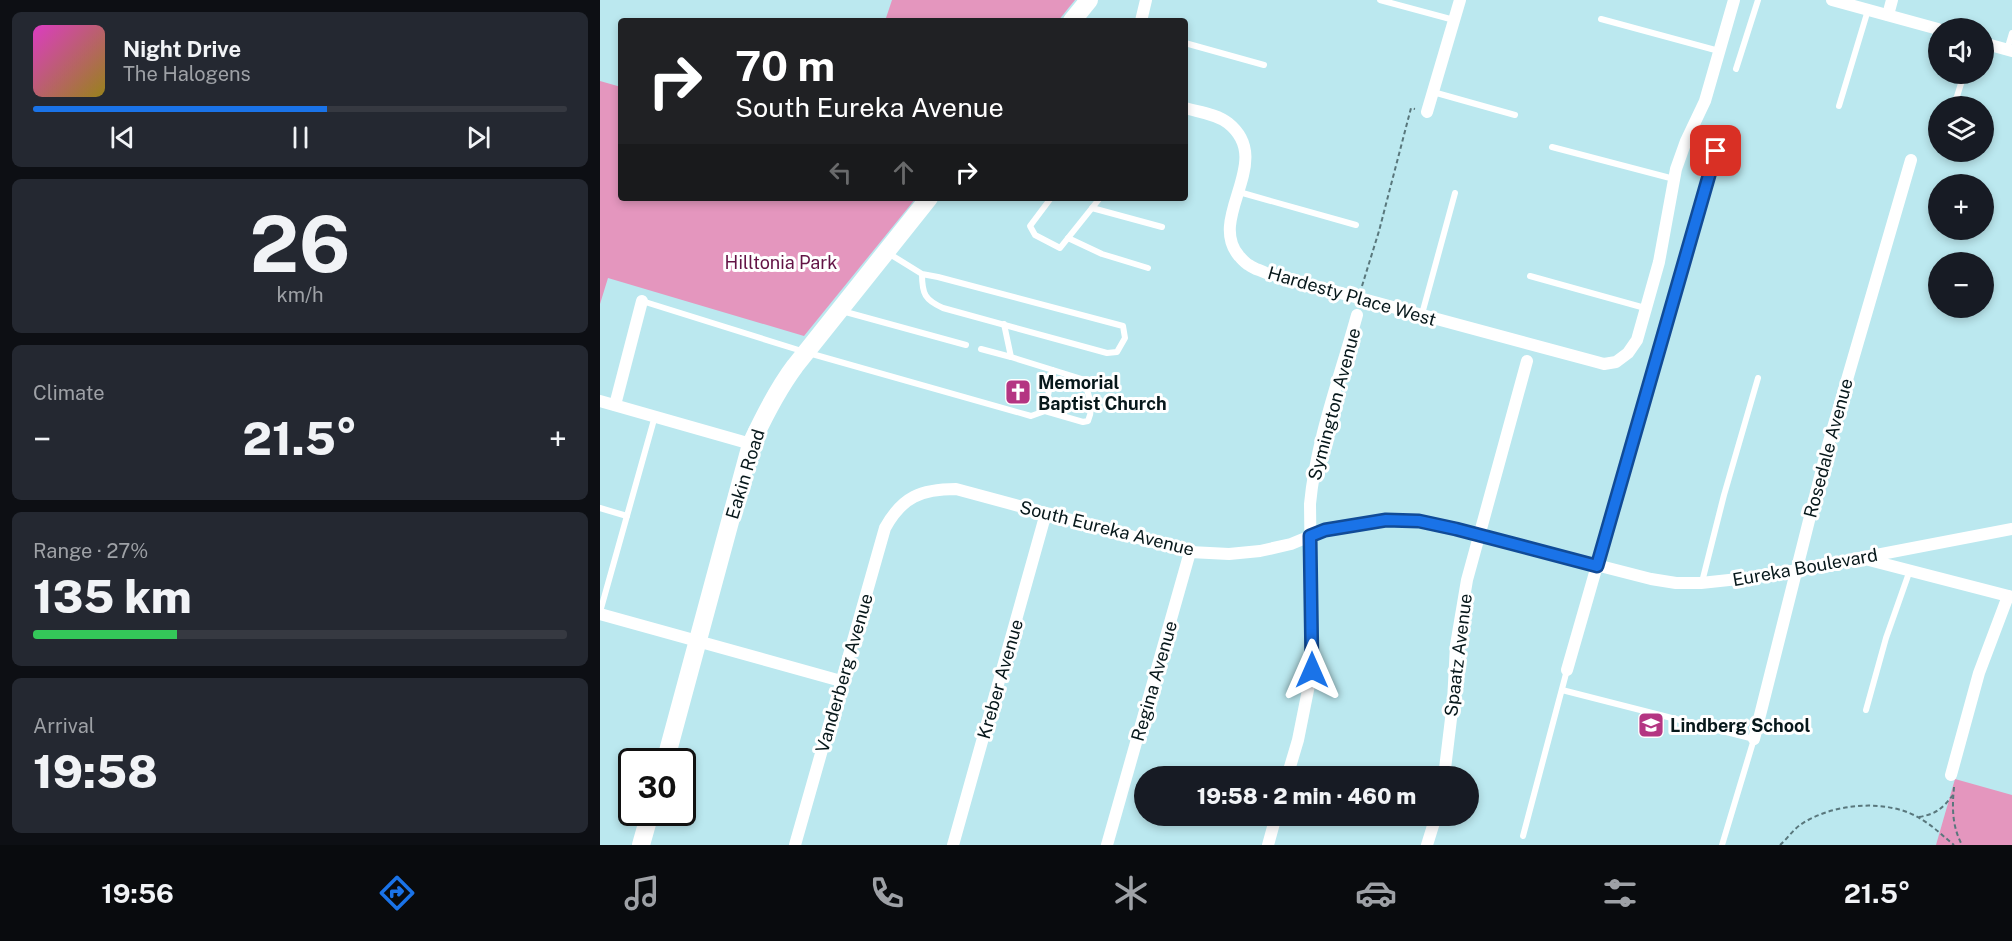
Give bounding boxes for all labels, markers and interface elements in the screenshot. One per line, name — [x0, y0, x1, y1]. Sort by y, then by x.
map controls — [1928, 18, 1994, 318]
button: sound — [1928, 18, 1994, 84]
text: Night Drive — [123, 36, 241, 62]
text: 70 m — [735, 41, 835, 90]
icon: right — [636, 42, 714, 120]
text: The Halogens — [123, 62, 251, 86]
text: South Eureka Avenue — [735, 91, 1004, 123]
button: layers — [1928, 96, 1994, 162]
icon: previous — [106, 121, 139, 154]
icon: pause — [284, 121, 317, 154]
icon: next — [462, 121, 495, 154]
pin — [1690, 125, 1741, 176]
icon: arrive — [1699, 134, 1732, 167]
icon: left — [824, 156, 857, 189]
icon: ahead — [887, 156, 920, 189]
icon: right — [950, 156, 983, 189]
button: + — [1928, 174, 1994, 240]
text: 26 — [249, 198, 351, 290]
park label: Hilltonia Park — [725, 252, 837, 273]
button: − — [1928, 252, 1994, 318]
street label: Hardesty Place West — [1265, 262, 1439, 330]
text: km/h — [276, 283, 324, 307]
street label: Symington Avenue — [1304, 325, 1364, 483]
place label: Memorial Baptist Church — [1038, 372, 1167, 414]
street label: Rosedale Avenue — [1799, 376, 1857, 520]
church icon: Memorial Baptist Church — [1003, 377, 1033, 407]
text: Climate — [33, 381, 105, 405]
text: 21.5° — [243, 412, 357, 465]
text: − — [33, 420, 51, 458]
text: + — [549, 420, 567, 458]
street label: Eakin Road — [721, 426, 769, 522]
street label: South Eureka Avenue — [1018, 496, 1196, 560]
text: Range · 27% — [33, 539, 148, 563]
street label: Eureka Boulevard — [1731, 544, 1879, 590]
text: 135 km — [33, 570, 192, 623]
street label: Vanderberg Avenue — [811, 591, 877, 755]
street label: Spaatz Avenue — [1440, 592, 1476, 718]
street label: Kreber Avenue — [973, 617, 1027, 741]
street label: Regina Avenue — [1127, 618, 1181, 744]
position arrow — [1280, 638, 1344, 702]
school or university icon: Lindberg School — [1636, 710, 1666, 740]
text: Arrival — [33, 714, 95, 738]
place label: Lindberg School — [1670, 715, 1810, 736]
text: 19:58 — [33, 745, 158, 798]
speed limit sign: 30 — [618, 748, 696, 826]
text: 19:58 · 2 min · 460 m — [1197, 783, 1416, 809]
icon: directions — [376, 872, 418, 914]
icon: music — [621, 872, 663, 914]
icon: phone — [866, 872, 908, 914]
icon: climate — [1110, 872, 1152, 914]
icon: car — [1355, 872, 1397, 914]
icon: filters — [1599, 872, 1641, 914]
text: 19:56 — [101, 877, 174, 909]
text: 21.5° — [1844, 877, 1911, 909]

